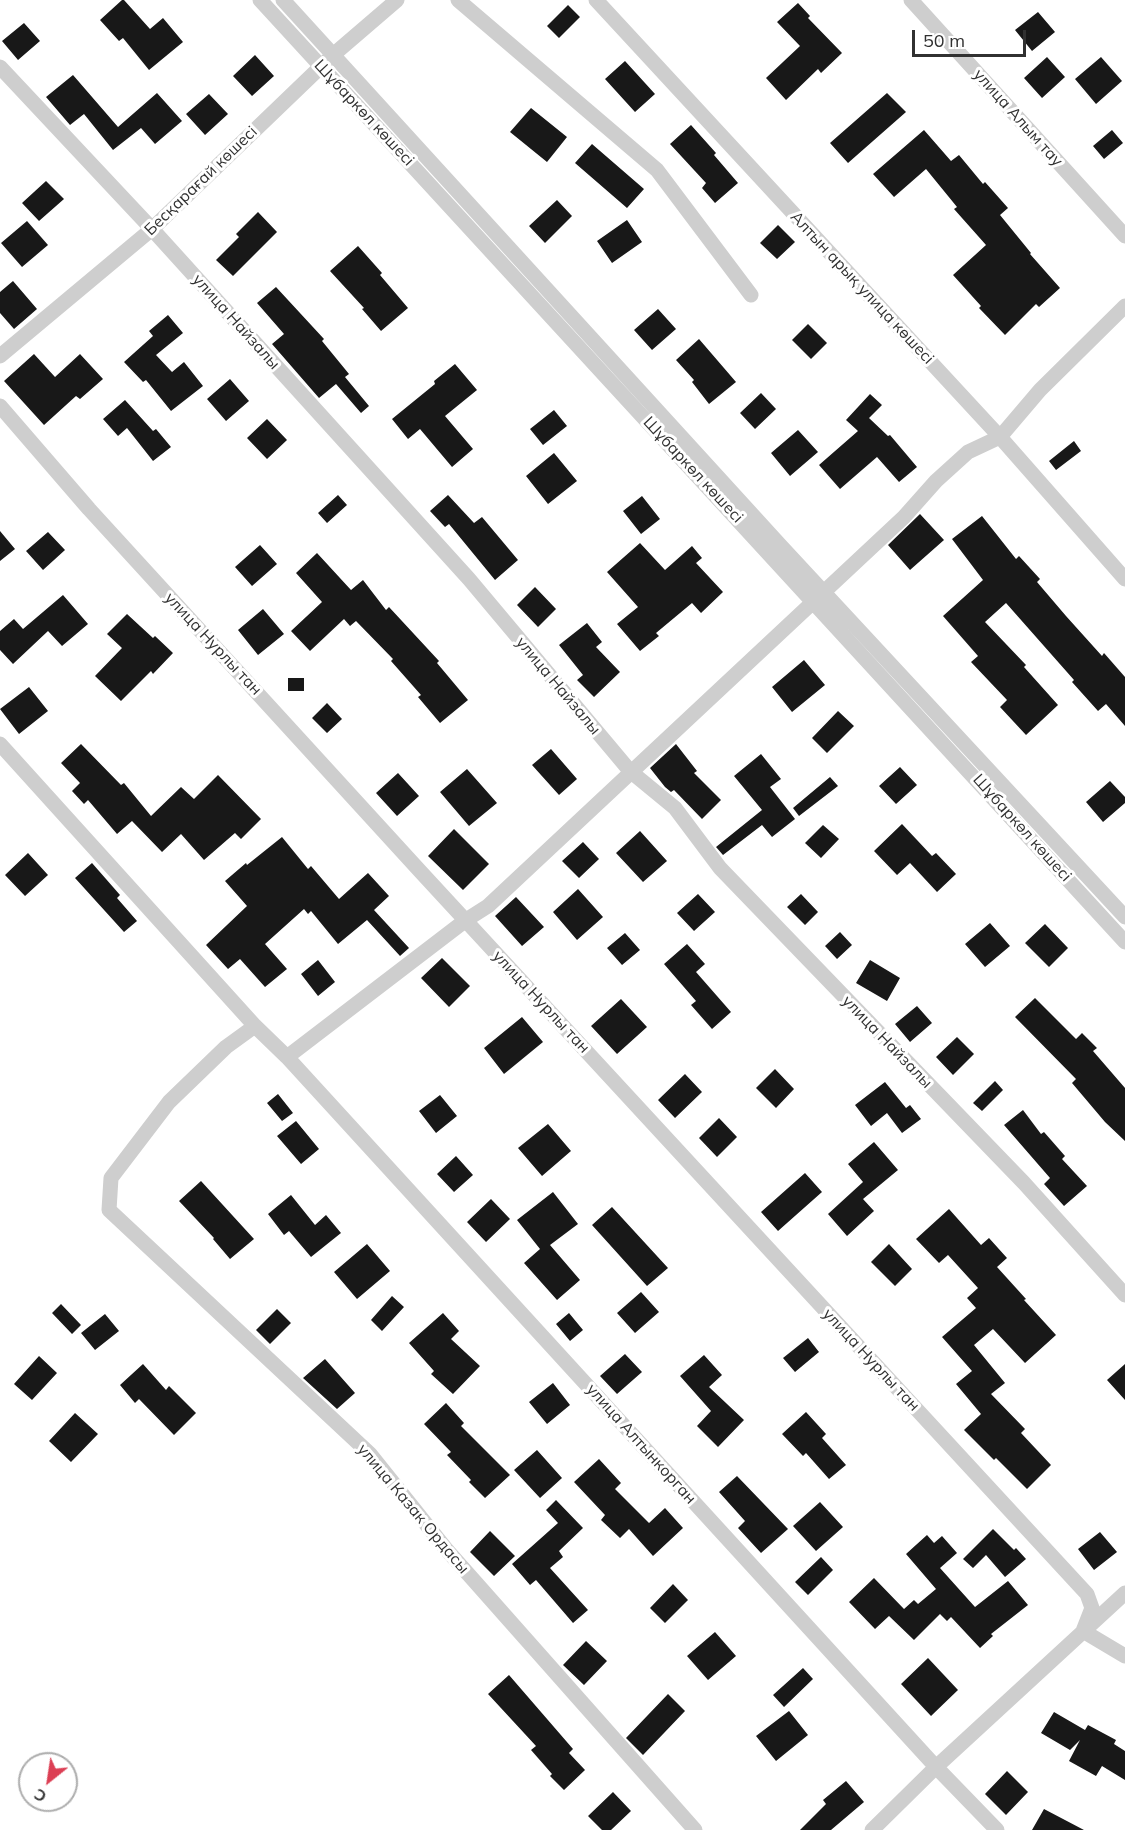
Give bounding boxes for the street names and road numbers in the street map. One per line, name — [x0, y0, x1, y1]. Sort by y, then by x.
street label: Шұбаркөл көшесі — [310, 56, 418, 170]
street label: улица Алым тау — [969, 65, 1067, 171]
street label: Бесқарағай көшесі — [141, 122, 261, 240]
street label: Алтын арық улица көшесі — [786, 208, 938, 368]
street label: улица Найзалы — [188, 270, 284, 374]
street label: Шұбаркөл көшесі — [639, 413, 747, 527]
street label: улица Нурлы тан — [160, 589, 266, 699]
street label: улица Найзалы — [512, 633, 604, 739]
street label: Шұбаркөл көшесі — [969, 770, 1075, 886]
street label: улица Нурлы тан — [488, 947, 594, 1057]
street label: улица Найзалы — [838, 992, 936, 1092]
street label: улица Нурлы тан — [818, 1305, 924, 1415]
street label: улица Алтынкорган — [582, 1380, 700, 1508]
street label: улица Казак Ордасы — [353, 1440, 473, 1578]

